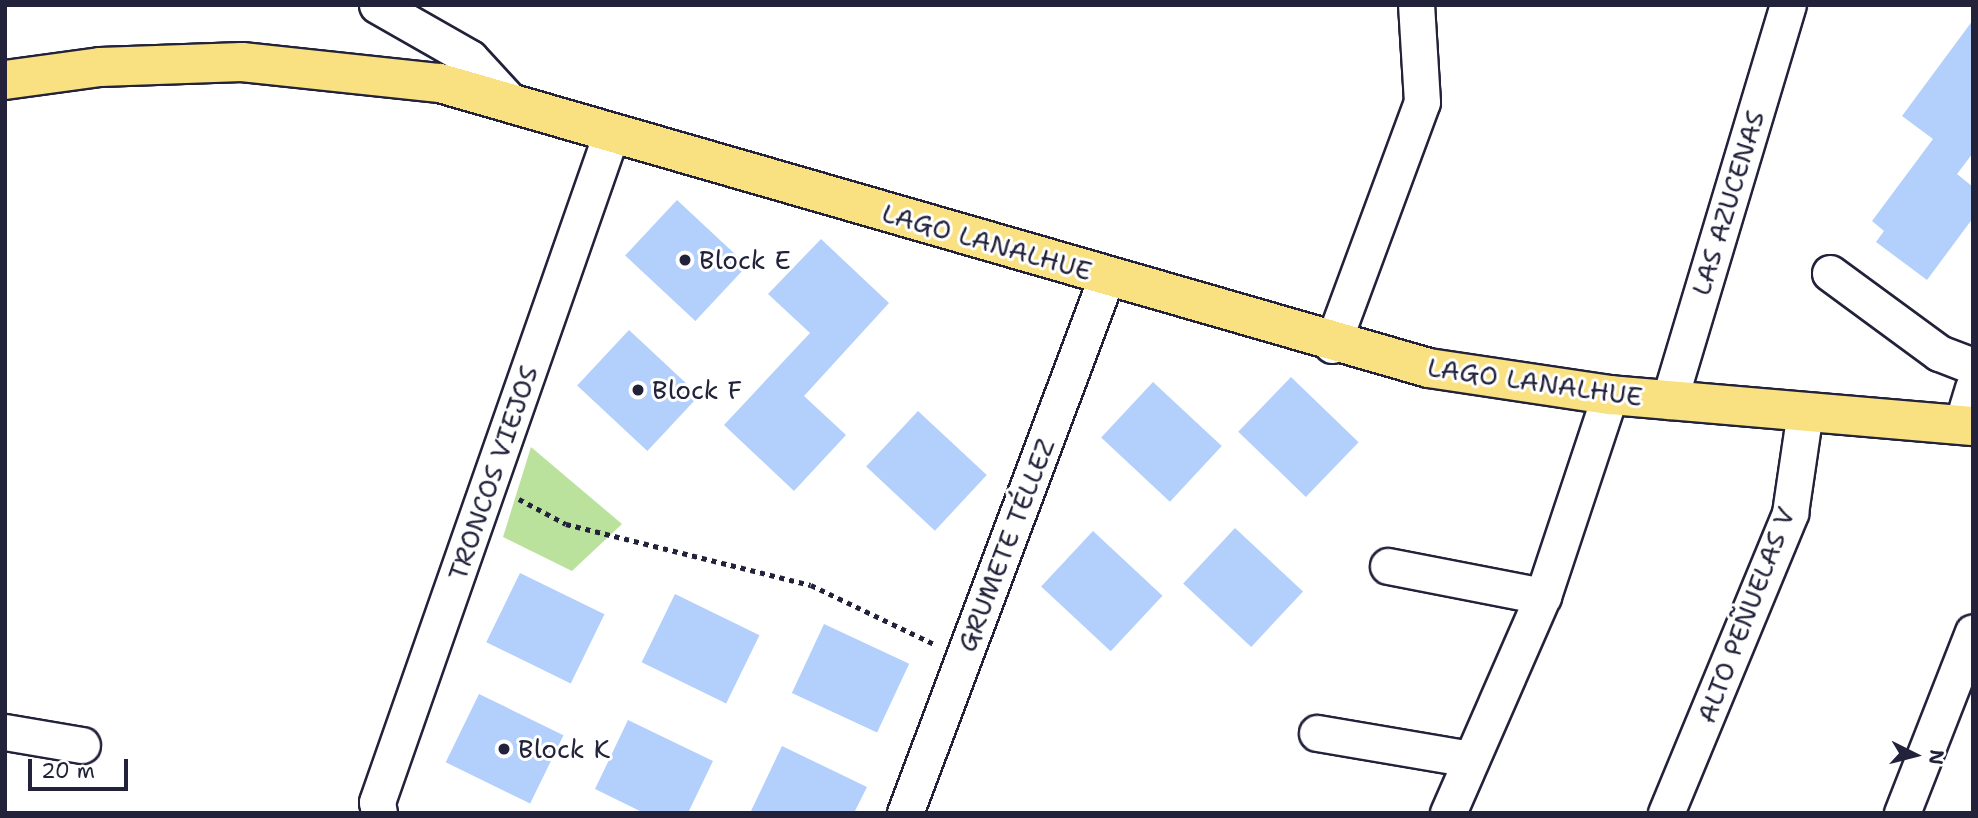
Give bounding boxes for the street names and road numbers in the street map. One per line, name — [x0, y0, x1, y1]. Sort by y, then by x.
street label: LAS AZUCENAS — [1685, 107, 1771, 299]
street label: LAGO LANALHUE — [879, 197, 1095, 287]
street label: LAGO LANALHUE — [1425, 351, 1645, 413]
street label: TRONCOS VIEJOS — [442, 362, 544, 584]
street label: GRUMETE TÉLLEZ — [951, 434, 1061, 656]
street label: ALTO PEÑUELAS V — [1690, 503, 1802, 727]

